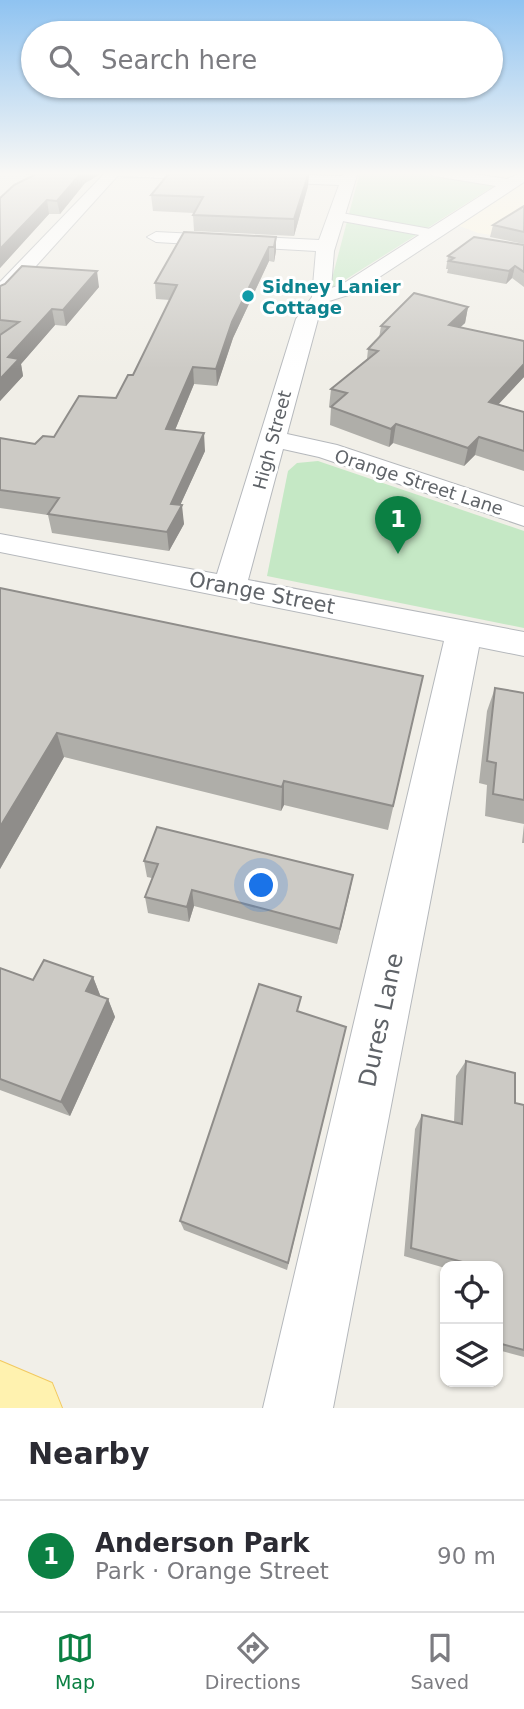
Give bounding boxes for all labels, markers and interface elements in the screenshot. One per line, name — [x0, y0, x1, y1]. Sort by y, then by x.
search box — [21, 21, 503, 98]
icon: search — [45, 41, 83, 79]
text: Search here — [101, 45, 257, 75]
place label: Sidney Lanier Cottage — [262, 276, 401, 318]
marker: Sidney Lanier Cottage — [240, 288, 256, 304]
street label: High Street — [249, 388, 295, 492]
street label: Orange Street Lane — [332, 445, 506, 519]
pin: 1 — [375, 496, 421, 554]
street label: Orange Street — [187, 567, 337, 619]
your location — [244, 868, 278, 902]
street label: Dures Lane — [353, 951, 409, 1089]
map controls — [440, 1261, 503, 1387]
button: locate — [440, 1261, 503, 1324]
button: layers — [440, 1324, 503, 1387]
text: Nearby — [28, 1436, 150, 1471]
text: Anderson Park — [95, 1528, 310, 1558]
text: 1 — [43, 1543, 59, 1569]
text: 90 m — [437, 1543, 496, 1569]
text: Park · Orange Street — [95, 1558, 329, 1584]
tab: Map — [55, 1629, 95, 1693]
tab: Directions — [205, 1629, 301, 1693]
tab: Saved — [410, 1629, 469, 1693]

